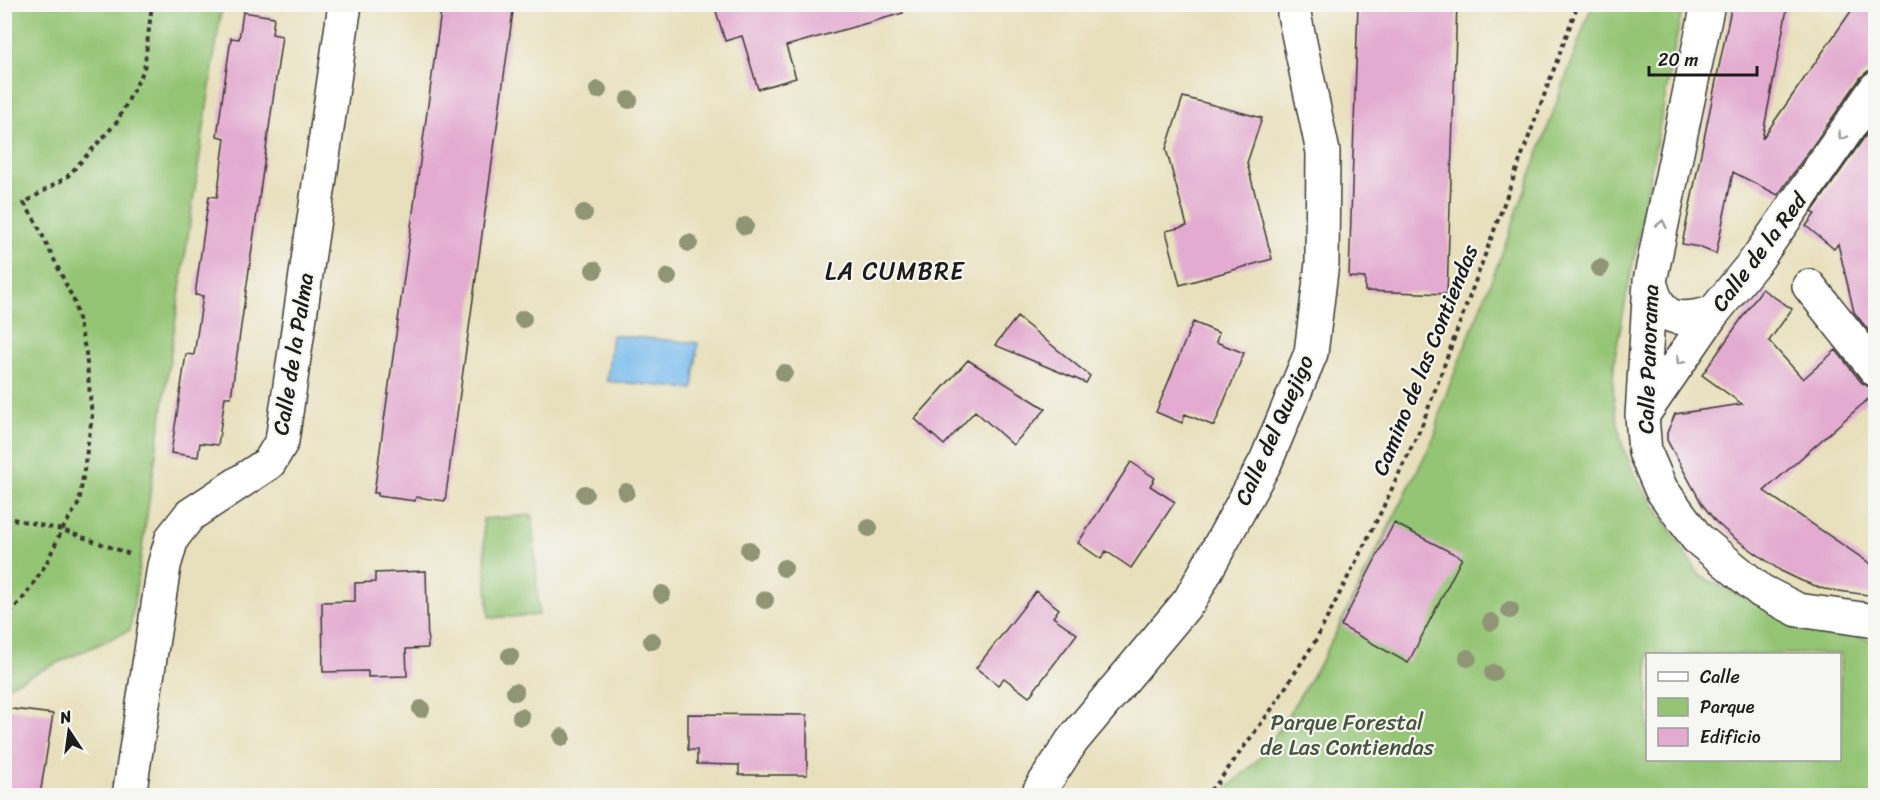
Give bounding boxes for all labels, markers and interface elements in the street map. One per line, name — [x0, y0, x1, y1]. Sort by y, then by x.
scale bar — [1649, 39, 1757, 77]
text: 20 m — [1658, 44, 1698, 76]
one-way arrow — [1838, 130, 1849, 141]
street label: Calle de la Red — [1701, 183, 1818, 320]
one-way arrow — [1655, 219, 1668, 229]
street label: Camino de las Contiendas — [1361, 238, 1490, 481]
district label: LA CUMBRE — [825, 250, 965, 292]
street label: Calle de la Palma — [261, 270, 325, 438]
street label: Calle Panorama — [1626, 284, 1670, 434]
street label: Calle del Quejigo — [1223, 348, 1325, 512]
one-way arrow — [1676, 355, 1687, 366]
legend — [1646, 653, 1841, 761]
text: Calle — [1700, 661, 1740, 693]
text: Parque — [1700, 691, 1755, 723]
north arrow — [39, 701, 99, 761]
text: N — [56, 701, 75, 732]
park label: Parque Forestal de Las Contiendas — [1260, 703, 1435, 767]
text: Edificio — [1700, 721, 1761, 753]

